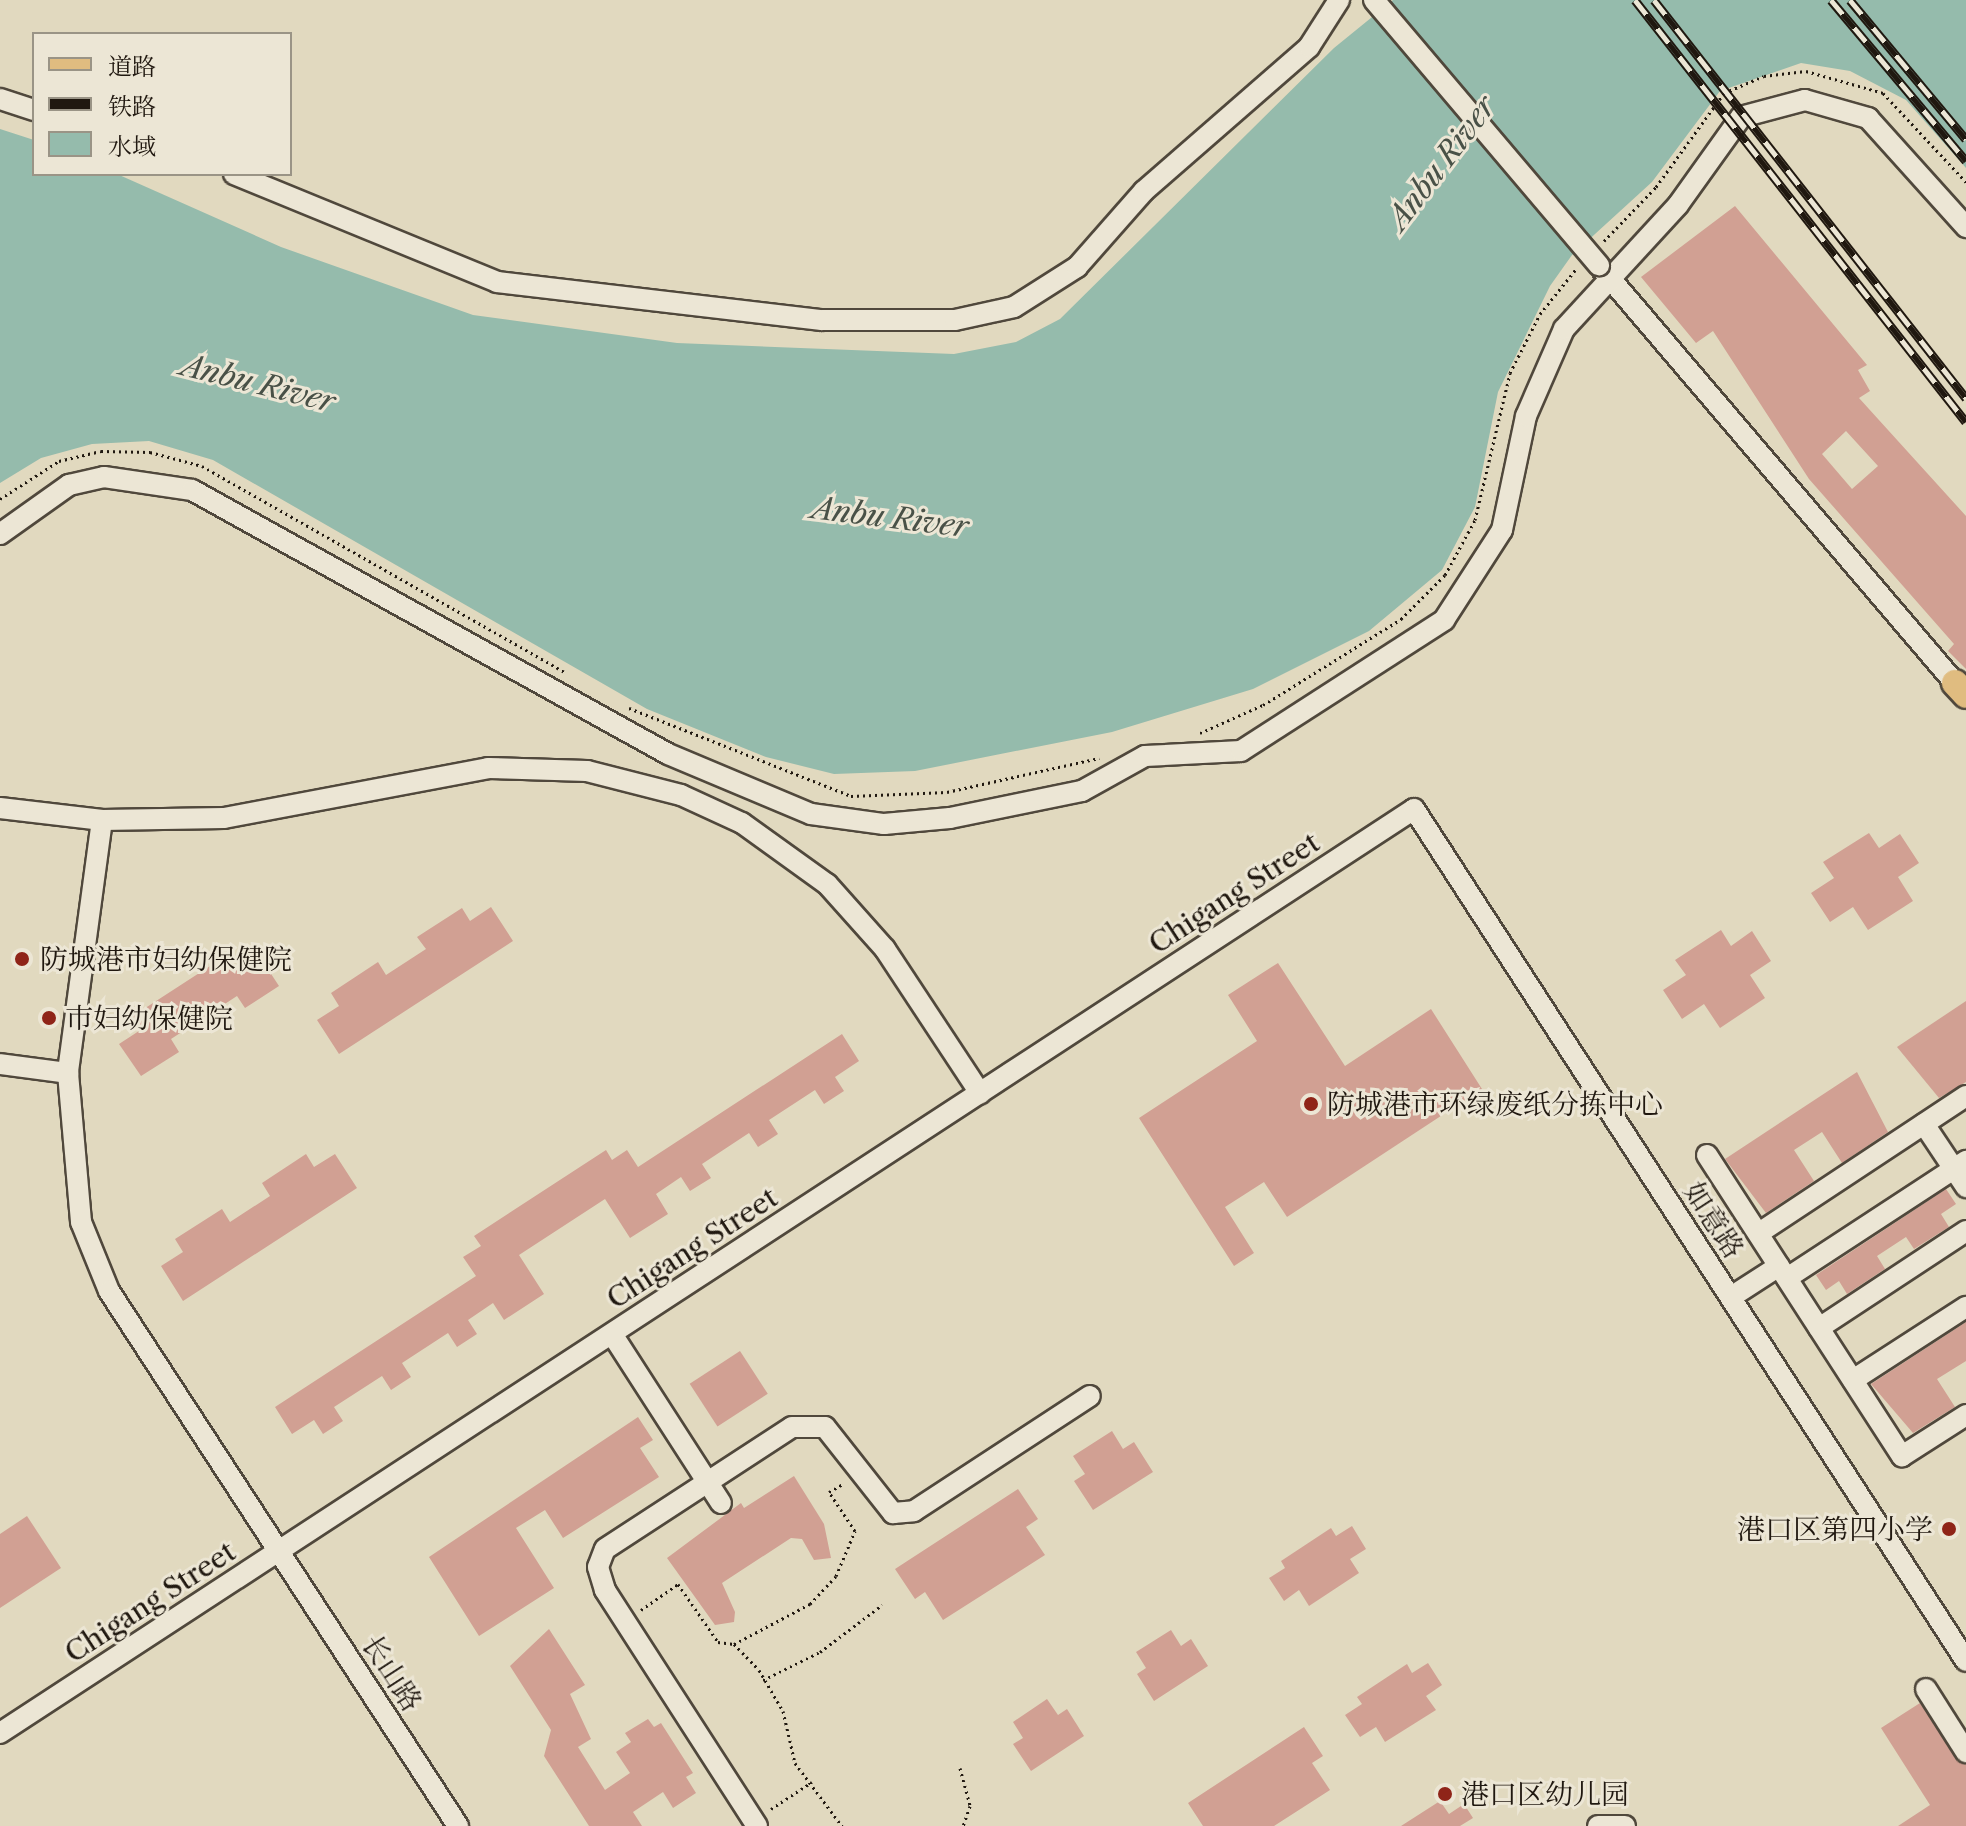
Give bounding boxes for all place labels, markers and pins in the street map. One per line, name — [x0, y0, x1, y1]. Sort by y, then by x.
place label: 防城港市妇幼保健院 — [40, 942, 292, 976]
marker: 防城港市妇幼保健院 — [11, 948, 33, 970]
place label: 巿妇幼保健院 — [65, 1001, 233, 1035]
marker: 巿妇幼保健院 — [40, 1009, 58, 1027]
place label: 防城港市环绿废纸分拣中心 — [1327, 1087, 1663, 1121]
marker: 防城港市环绿废纸分拣中心 — [1302, 1095, 1320, 1113]
place label: 港口区第四小学 — [1737, 1512, 1933, 1546]
marker: 港口区第四小学 — [1940, 1520, 1958, 1538]
place label: 港口区幼儿园 — [1461, 1777, 1629, 1811]
marker: 港口区幼儿园 — [1436, 1785, 1454, 1803]

